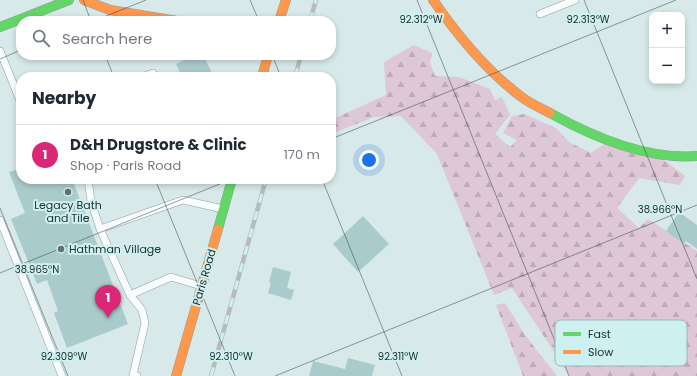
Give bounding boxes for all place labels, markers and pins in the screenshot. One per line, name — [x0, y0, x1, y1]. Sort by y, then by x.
marker: Legacy Bath and Tile — [63, 187, 73, 197]
place label: Legacy Bath and Tile — [34, 197, 102, 226]
place label: Hathman Village — [69, 241, 161, 257]
marker: Hathman Village — [56, 244, 66, 254]
pin: 1 — [95, 285, 121, 318]

